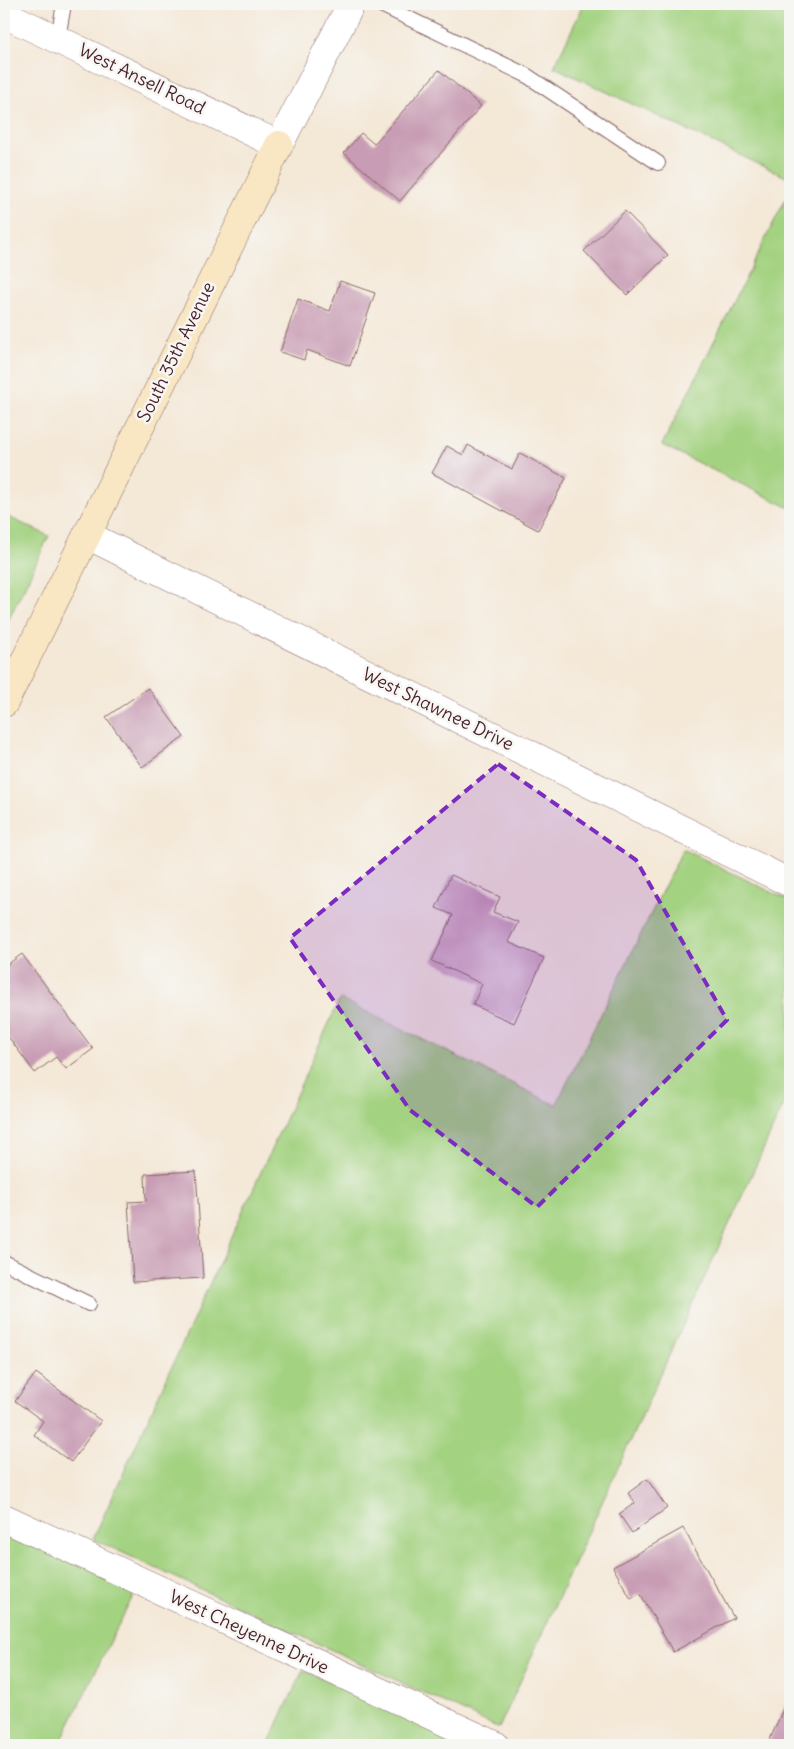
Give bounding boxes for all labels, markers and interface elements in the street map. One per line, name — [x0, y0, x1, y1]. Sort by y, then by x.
street label: West Ansell Road — [75, 38, 210, 119]
street label: South 35th Avenue — [132, 278, 219, 426]
street label: West Shawnee Drive — [359, 662, 518, 755]
street label: West Cheyenne Drive — [166, 1585, 333, 1679]

